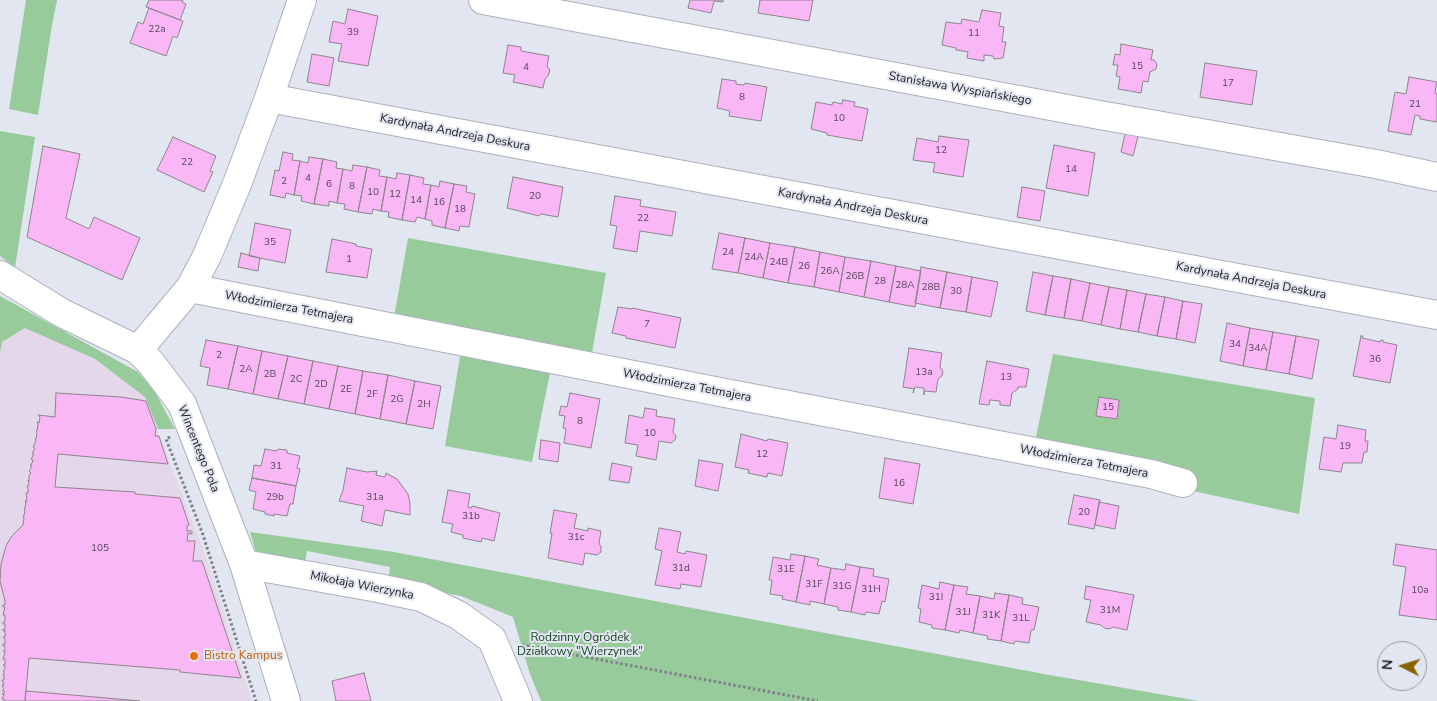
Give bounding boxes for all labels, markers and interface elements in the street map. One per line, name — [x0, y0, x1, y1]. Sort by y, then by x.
house number: 22a — [148, 24, 166, 36]
house number: 39 — [347, 27, 359, 39]
house number: 11 — [968, 28, 980, 40]
house number: 15 — [1131, 61, 1143, 73]
house number: 4 — [523, 62, 529, 74]
street label: Stanisława Wyspiańskiego — [887, 69, 1033, 109]
house number: 17 — [1222, 78, 1234, 90]
house number: 8 — [739, 92, 745, 104]
house number: 21 — [1409, 99, 1421, 111]
street label: Kardynała Andrzeja Deskura — [379, 111, 531, 155]
house number: 10 — [833, 113, 845, 125]
house number: 12 — [935, 145, 947, 157]
house number: 22 — [181, 157, 193, 169]
house number: 14 — [1065, 164, 1077, 176]
house number: 4 — [305, 173, 311, 185]
house number: 2 — [281, 176, 287, 188]
house number: 6 — [326, 179, 332, 191]
house number: 8 — [349, 181, 355, 193]
street label: Kardynała Andrzeja Deskura — [777, 185, 929, 229]
house number: 10 — [367, 187, 379, 199]
house number: 12 — [389, 189, 401, 201]
house number: 20 — [529, 191, 541, 203]
house number: 14 — [410, 195, 422, 207]
house number: 16 — [433, 197, 445, 209]
house number: 18 — [454, 204, 466, 216]
house number: 22 — [637, 213, 649, 225]
house number: 35 — [264, 237, 276, 249]
house number: 24 — [722, 247, 734, 259]
house number: 24A — [744, 252, 764, 264]
house number: 1 — [346, 254, 352, 266]
house number: 24B — [770, 257, 788, 269]
street label: Kardynała Andrzeja Deskura — [1175, 259, 1327, 303]
house number: 26 — [798, 261, 810, 273]
house number: 26A — [820, 266, 840, 278]
house number: 26B — [846, 271, 864, 283]
house number: 28 — [874, 276, 886, 288]
house number: 28A — [895, 280, 915, 292]
house number: 28B — [922, 282, 940, 294]
house number: 30 — [950, 286, 962, 298]
street label: Włodzimierza Tetmajera — [223, 288, 355, 328]
house number: 7 — [644, 319, 650, 331]
house number: 34 — [1229, 339, 1241, 351]
house number: 34A — [1248, 343, 1268, 355]
house number: 2 — [216, 350, 222, 362]
house number: 36 — [1369, 354, 1381, 366]
house number: 2A — [239, 364, 253, 376]
street label: Włodzimierza Tetmajera — [621, 366, 753, 406]
house number: 13a — [915, 367, 933, 379]
house number: 2B — [264, 369, 276, 381]
house number: 13 — [1000, 372, 1012, 384]
house number: 2C — [290, 374, 302, 386]
house number: 2D — [314, 379, 328, 391]
house number: 2E — [340, 384, 352, 396]
house number: 2F — [366, 389, 378, 401]
house number: 2G — [390, 394, 404, 406]
house number: 2H — [417, 399, 431, 411]
house number: 15 — [1102, 402, 1114, 414]
street label: Wincentego Pola — [174, 403, 222, 495]
house number: 8 — [577, 416, 583, 428]
house number: 10 — [644, 428, 656, 440]
house number: 19 — [1339, 441, 1351, 453]
street label: Włodzimierza Tetmajera — [1018, 442, 1150, 482]
house number: 12 — [756, 449, 768, 461]
house number: 31 — [270, 461, 282, 473]
house number: 16 — [893, 478, 905, 490]
house number: 29b — [266, 492, 284, 504]
house number: 31a — [366, 492, 384, 504]
house number: 20 — [1078, 507, 1090, 519]
house number: 31b — [462, 511, 480, 523]
house number: 31c — [568, 532, 584, 544]
house number: 105 — [91, 543, 109, 555]
house number: 31d — [672, 563, 690, 575]
house number: 31E — [777, 564, 795, 576]
street label: Mikołaja Wierzynka — [309, 569, 415, 603]
house number: 31F — [805, 579, 823, 591]
house number: 31G — [832, 581, 852, 593]
house number: 31H — [861, 584, 881, 596]
house number: 10a — [1411, 585, 1429, 597]
house number: 31I — [929, 592, 943, 604]
house number: 31M — [1100, 605, 1120, 617]
house number: 31J — [955, 607, 971, 619]
house number: 31K — [982, 610, 1000, 622]
house number: 31L — [1012, 613, 1030, 625]
park label: Rodzinny Ogródek Działkowy "Wierzynek" — [517, 631, 643, 659]
north arrow — [1377, 641, 1427, 691]
place label: Bistro Kampus — [204, 649, 282, 663]
marker: Bistro Kampus — [188, 650, 200, 662]
text: N — [1378, 659, 1397, 671]

